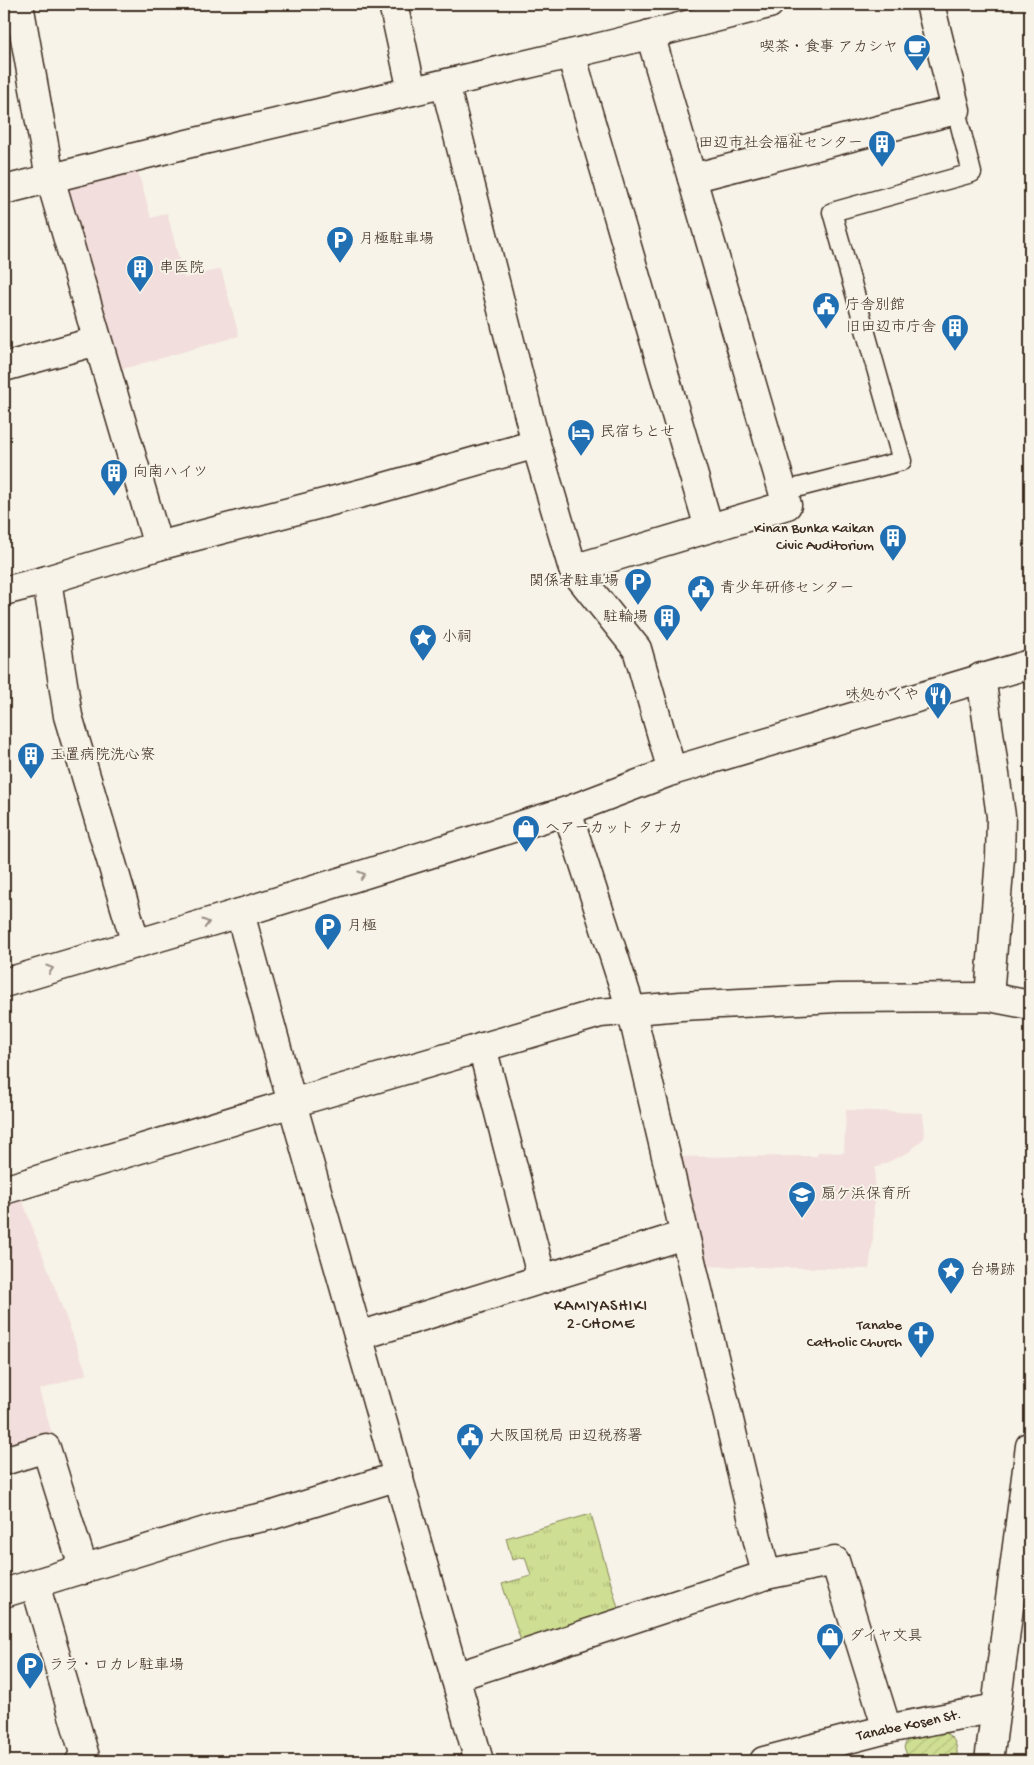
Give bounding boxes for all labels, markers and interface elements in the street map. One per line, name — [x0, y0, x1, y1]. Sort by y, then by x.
cafe icon: 喫茶・食事 アカシヤ — [902, 33, 932, 72]
place label: 喫茶・食事 アカシヤ — [759, 38, 898, 57]
building icon: 田辺市社会福祉センター — [867, 129, 897, 168]
place label: 田辺市社会福祉センター — [699, 134, 863, 153]
parking icon: 月極駐車場 — [325, 225, 355, 264]
place label: 月極駐車場 — [359, 230, 434, 249]
building icon: 串医院 — [125, 254, 155, 293]
place label: 串医院 — [159, 259, 204, 278]
public building icon: 庁舎別館 — [811, 291, 841, 330]
place label: 庁舎別館 — [845, 296, 905, 315]
building icon: 旧田辺市庁舎 — [940, 313, 970, 352]
place label: 旧田辺市庁舎 — [846, 318, 936, 337]
hotel icon: 民宿ちとせ — [566, 418, 596, 457]
place label: 民宿ちとせ — [600, 423, 675, 442]
building icon: 向南ハイツ — [99, 458, 129, 497]
place label: 向南ハイツ — [133, 463, 208, 482]
place label: Kinan Bunka Kaikan Civic Auditorium — [754, 520, 874, 555]
building icon: Kinan Bunka Kaikan Civic Auditorium — [878, 523, 908, 562]
parking icon: 関係者駐車場 — [623, 567, 653, 606]
place label: 関係者駐車場 — [529, 572, 619, 591]
public building icon: 青少年研修センター — [686, 574, 716, 613]
place label: 青少年研修センター — [720, 579, 854, 598]
building icon: 駐輪場 — [652, 603, 682, 642]
place label: 駐輪場 — [603, 609, 648, 627]
place icon: 小祠 — [408, 623, 438, 662]
place label: 小祠 — [442, 629, 472, 647]
restaurant icon: 味処かくや — [923, 681, 953, 720]
place label: 味処かくや — [845, 686, 919, 705]
building icon: 玉置病院洗心寮 — [16, 741, 46, 780]
place label: 玉置病院洗心寮 — [50, 746, 155, 765]
shop icon: ヘアーカット タナカ — [511, 814, 541, 853]
place label: ヘアーカット タナカ — [545, 820, 683, 838]
one-way arrow — [357, 871, 365, 881]
parking icon: 月極 — [313, 912, 343, 951]
one-way arrow — [202, 918, 210, 928]
place label: 月極 — [347, 918, 377, 936]
one-way arrow — [46, 965, 54, 975]
school or university icon: 扇ケ浜保育所 — [787, 1180, 817, 1219]
place label: 扇ケ浜保育所 — [821, 1185, 911, 1204]
place icon: 台場跡 — [936, 1256, 966, 1295]
place label: 台場跡 — [970, 1261, 1015, 1280]
district label: KAMIYASHIKI 2-CHOME — [554, 1298, 648, 1335]
place label: Tanabe Catholic Church — [807, 1317, 902, 1352]
church icon: Tanabe Catholic Church — [906, 1320, 936, 1359]
public building icon: 大阪国税局 田辺税務署 — [455, 1422, 485, 1461]
place label: 大阪国税局 田辺税務署 — [489, 1427, 643, 1446]
shop icon: ダイヤ文具 — [815, 1622, 845, 1661]
place label: ダイヤ文具 — [849, 1627, 923, 1646]
parking icon: ララ・ロカレ駐車場 — [15, 1651, 45, 1690]
place label: ララ・ロカレ駐車場 — [49, 1656, 184, 1675]
street label: Tanabe Kosen St. — [854, 1706, 963, 1746]

